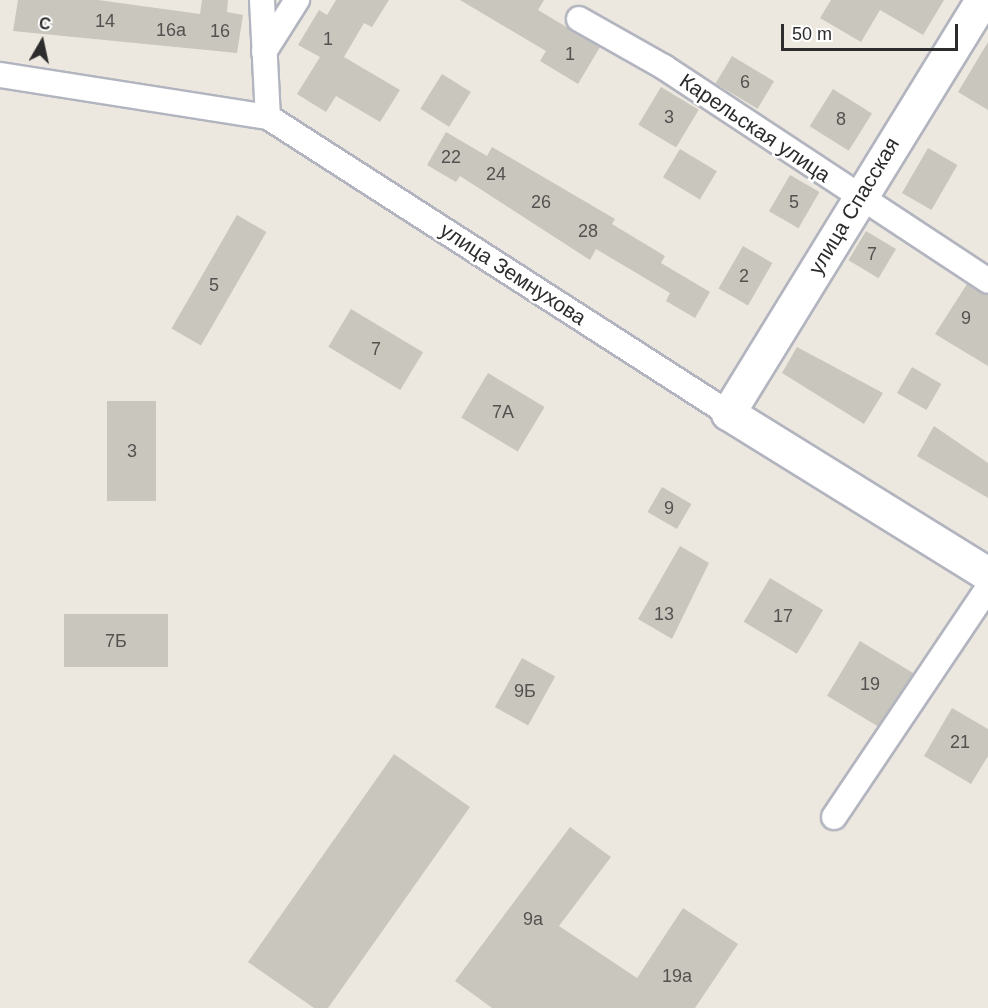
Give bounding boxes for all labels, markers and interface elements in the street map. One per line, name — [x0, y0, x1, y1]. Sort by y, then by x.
house number: 14 — [95, 10, 115, 32]
north arrow — [12, 12, 72, 72]
scale bar — [784, 12, 961, 50]
text: С — [38, 14, 52, 33]
house number: 16а — [156, 19, 186, 41]
house number: 16 — [210, 20, 230, 42]
text: 50 m — [792, 24, 832, 44]
house number: 1 — [323, 28, 333, 50]
house number: 1 — [565, 43, 575, 65]
street label: Карельская улица — [675, 68, 835, 188]
house number: 6 — [740, 71, 750, 93]
house number: 3 — [664, 106, 674, 128]
house number: 8 — [836, 108, 846, 130]
street label: улица Спасская — [803, 133, 905, 279]
house number: 22 — [441, 146, 461, 168]
house number: 24 — [486, 163, 506, 185]
house number: 26 — [531, 191, 551, 213]
house number: 5 — [789, 191, 799, 213]
street label: улица Земнухова — [435, 217, 591, 331]
house number: 28 — [578, 220, 598, 242]
house number: 7 — [867, 243, 877, 265]
house number: 2 — [739, 265, 749, 287]
house number: 5 — [209, 274, 219, 296]
house number: 9 — [961, 307, 971, 329]
house number: 7 — [371, 338, 381, 360]
house number: 7А — [492, 401, 514, 423]
house number: 3 — [127, 440, 137, 462]
house number: 9 — [664, 497, 674, 519]
house number: 13 — [654, 603, 674, 625]
house number: 17 — [773, 605, 793, 627]
house number: 7Б — [105, 630, 127, 652]
house number: 19 — [860, 673, 880, 695]
house number: 9Б — [514, 680, 536, 702]
house number: 21 — [950, 731, 970, 753]
house number: 9а — [523, 908, 543, 930]
house number: 19а — [662, 965, 692, 987]

